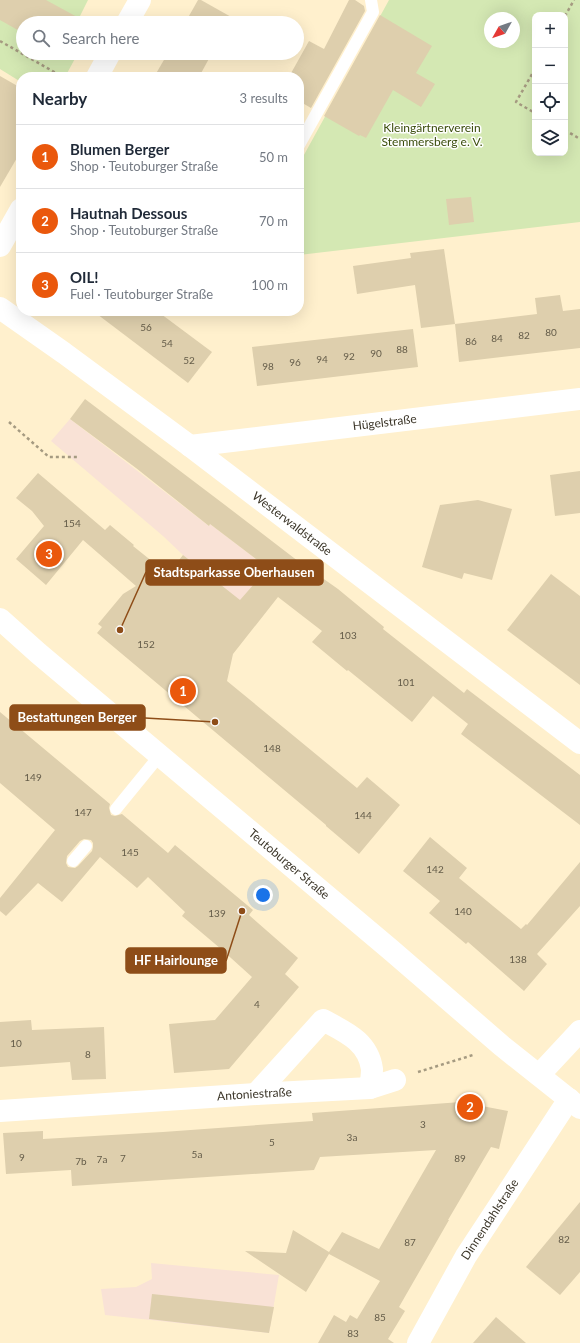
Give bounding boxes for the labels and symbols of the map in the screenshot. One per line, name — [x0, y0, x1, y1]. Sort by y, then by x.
north arrow — [484, 12, 520, 48]
park label: Kleingärtnerverein Stemmersberg e. V. — [382, 120, 483, 149]
house number: 56 — [140, 321, 152, 333]
house number: 80 — [545, 326, 557, 338]
house number: 82 — [518, 329, 530, 341]
house number: 84 — [491, 332, 503, 344]
house number: 86 — [465, 335, 477, 347]
house number: 54 — [161, 337, 173, 349]
house number: 88 — [396, 343, 408, 355]
house number: 90 — [370, 347, 382, 359]
house number: 92 — [343, 350, 355, 362]
house number: 94 — [316, 353, 328, 365]
house number: 52 — [183, 354, 195, 366]
house number: 96 — [289, 356, 301, 368]
house number: 98 — [262, 360, 274, 372]
street label: Hügelstraße — [352, 411, 417, 433]
street label: Westerwaldstraße — [249, 488, 335, 558]
house number: 154 — [63, 517, 81, 529]
pin: 3 — [36, 539, 62, 569]
callout: Stadtsparkasse Oberhausen — [146, 560, 323, 585]
text: Stadtsparkasse Oberhausen — [154, 564, 314, 580]
house number: 103 — [339, 629, 357, 641]
house number: 152 — [137, 638, 155, 650]
pin: 1 — [170, 676, 196, 706]
house number: 101 — [397, 676, 415, 688]
callout: Bestattungen Berger — [10, 705, 145, 730]
text: Bestattungen Berger — [17, 709, 137, 725]
house number: 148 — [263, 742, 281, 754]
house number: 149 — [24, 771, 42, 783]
house number: 147 — [74, 806, 92, 818]
house number: 144 — [354, 809, 372, 821]
street label: Teutoburger Straße — [246, 825, 333, 902]
house number: 145 — [121, 846, 139, 858]
house number: 142 — [426, 863, 444, 875]
your location — [253, 885, 273, 905]
house number: 140 — [454, 905, 472, 917]
house number: 139 — [208, 907, 226, 919]
callout: HF Hairlounge — [126, 948, 226, 973]
text: HF Hairlounge — [134, 952, 218, 968]
house number: 138 — [509, 953, 527, 965]
house number: 4 — [254, 998, 260, 1010]
house number: 10 — [10, 1037, 22, 1049]
house number: 8 — [85, 1048, 91, 1060]
street label: Antoniestraße — [217, 1084, 292, 1104]
pin: 2 — [457, 1092, 483, 1122]
house number: 3 — [420, 1118, 426, 1130]
house number: 3a — [347, 1131, 357, 1143]
house number: 5 — [269, 1136, 275, 1148]
house number: 5a — [192, 1148, 202, 1160]
house number: 9 — [19, 1151, 25, 1163]
house number: 7 — [120, 1152, 126, 1164]
house number: 89 — [454, 1152, 466, 1164]
house number: 7a — [97, 1153, 107, 1165]
house number: 7b — [75, 1155, 87, 1167]
street label: Dinnendahlstraße — [458, 1176, 521, 1263]
house number: 82 — [558, 1233, 570, 1245]
house number: 87 — [404, 1236, 416, 1248]
house number: 85 — [374, 1311, 386, 1323]
house number: 83 — [347, 1327, 359, 1339]

